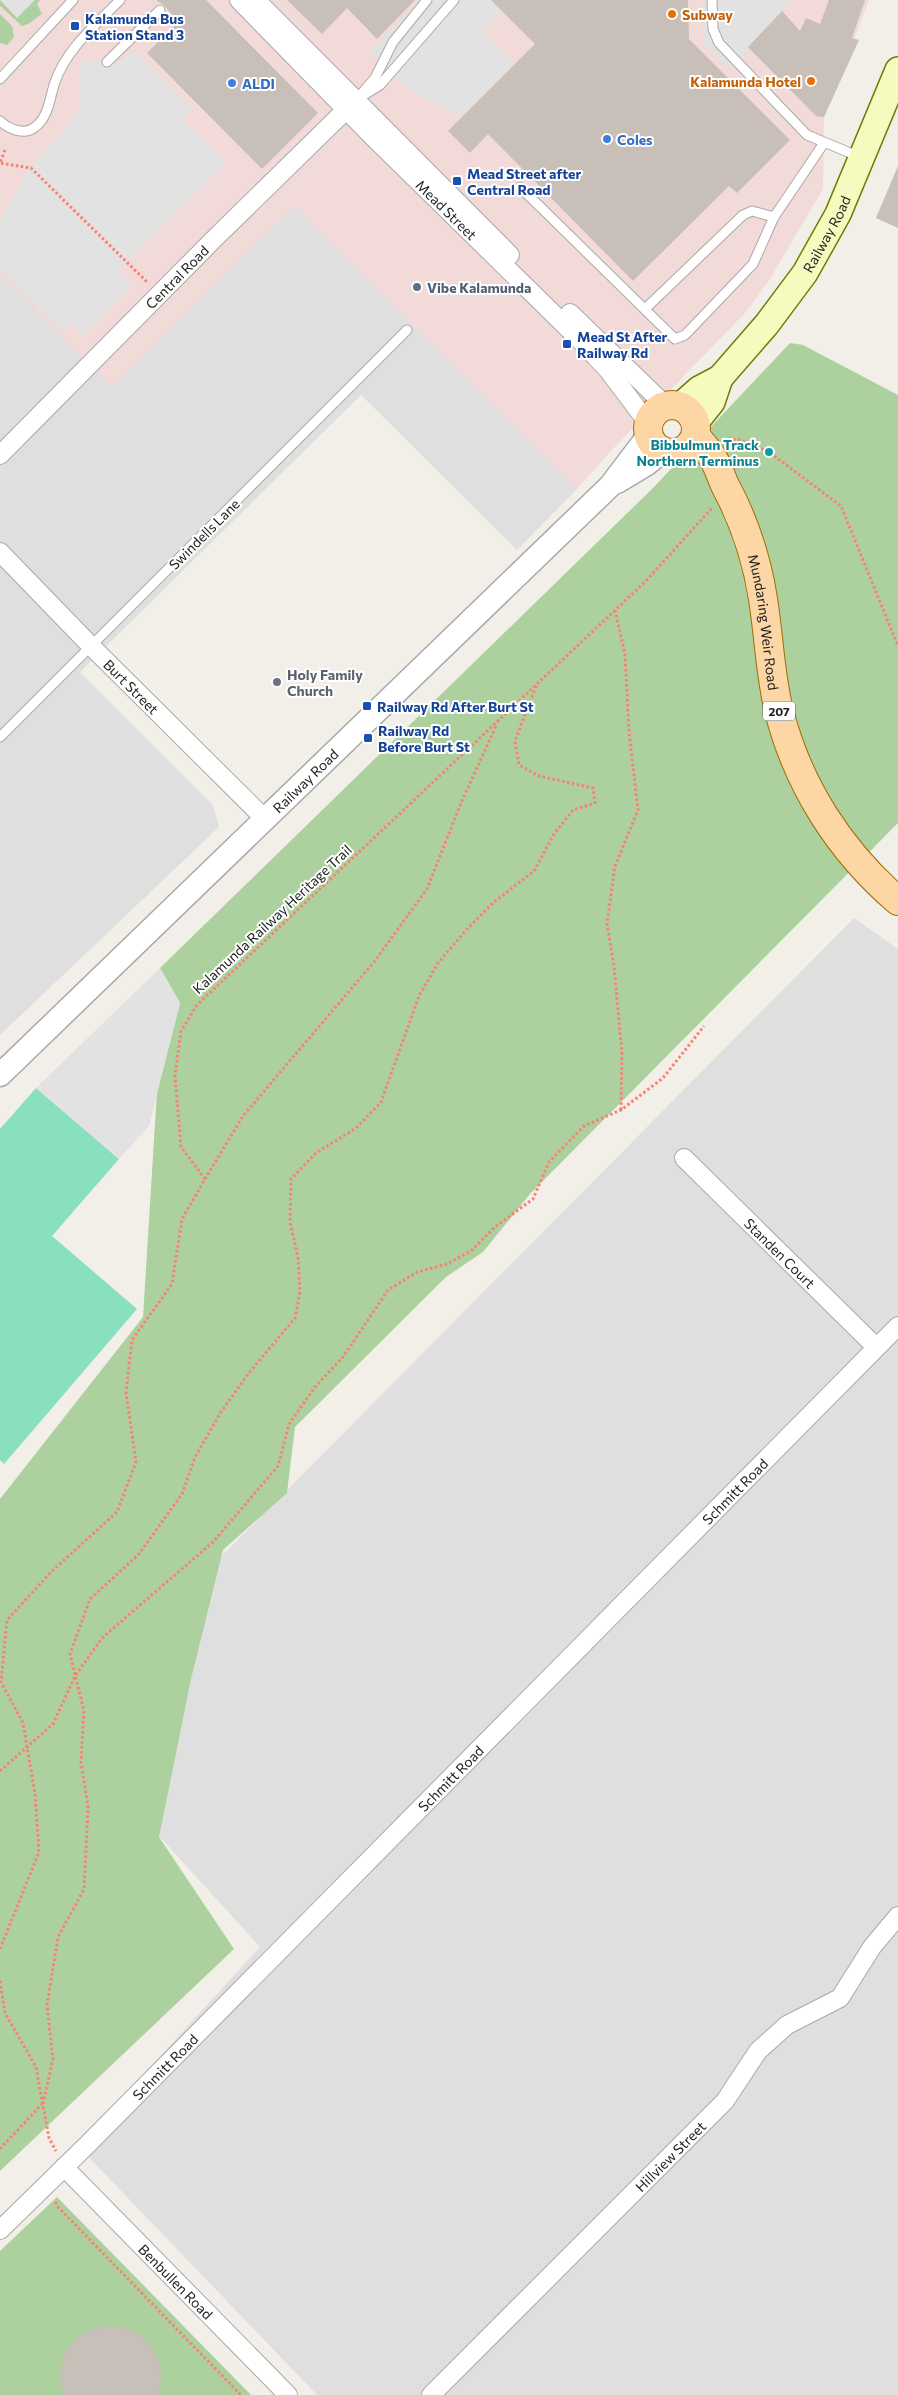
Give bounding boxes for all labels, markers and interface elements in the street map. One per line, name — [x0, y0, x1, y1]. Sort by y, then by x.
place label: Subway — [682, 6, 733, 23]
marker: Subway — [666, 8, 678, 20]
place label: Kalamunda Bus Station Stand 3 — [85, 10, 184, 43]
marker: Kalamunda Bus Station Stand 3 — [69, 20, 81, 32]
place label: Kalamunda Hotel — [690, 73, 801, 90]
place label: ALDI — [242, 75, 275, 92]
marker: Kalamunda Hotel — [805, 75, 817, 87]
marker: ALDI — [226, 77, 238, 89]
place label: Coles — [617, 131, 653, 148]
marker: Coles — [601, 133, 613, 145]
place label: Mead Street after Central Road — [467, 165, 581, 198]
marker: Mead Street after Central Road — [451, 175, 463, 187]
street label: Mead Street — [413, 176, 481, 243]
street label: Railway Road — [799, 193, 853, 275]
street label: Central Road — [142, 241, 212, 312]
place label: Vibe Kalamunda — [427, 279, 531, 296]
marker: Vibe Kalamunda — [411, 281, 423, 293]
place label: Mead St After Railway Rd — [577, 328, 668, 361]
marker: Mead St After Railway Rd — [561, 338, 573, 350]
place label: Bibbulmun Track Northern Terminus — [637, 436, 759, 469]
marker: Bibbulmun Track Northern Terminus — [763, 446, 775, 458]
street label: Swindells Lane — [165, 495, 243, 573]
street label: Mundaring Weir Road — [745, 552, 783, 691]
street label: Burt Street — [101, 655, 163, 717]
place label: Holy Family Church — [287, 666, 363, 699]
marker: Holy Family Church — [271, 676, 283, 688]
place label: Railway Rd After Burt St — [377, 698, 534, 715]
marker: Railway Rd After Burt St — [361, 700, 373, 712]
road number: 207 — [763, 701, 795, 720]
place label: Railway Rd Before Burt St — [378, 722, 470, 755]
marker: Railway Rd Before Burt St — [362, 732, 374, 744]
street label: Railway Road — [269, 745, 341, 816]
street label: Kalamunda Railway Heritage Trail — [189, 841, 355, 997]
street label: Standen Court — [741, 1214, 819, 1291]
street label: Schmitt Road — [698, 1455, 771, 1528]
street label: Schmitt Road — [414, 1742, 487, 1815]
street label: Schmitt Road — [128, 2030, 201, 2103]
street label: Hillview Street — [631, 2117, 709, 2195]
street label: Benbullen Road — [136, 2240, 217, 2322]

